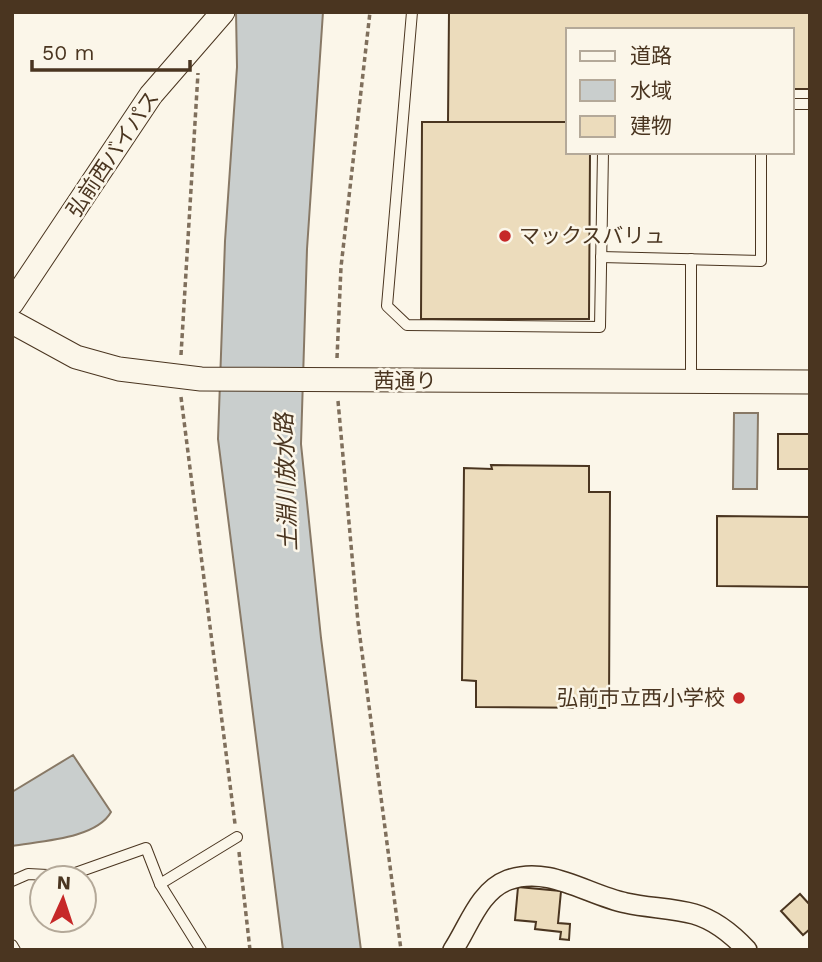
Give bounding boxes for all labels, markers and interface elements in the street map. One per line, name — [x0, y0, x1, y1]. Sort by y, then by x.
scale bar — [32, 28, 189, 72]
legend — [566, 28, 794, 154]
text: 50 m — [42, 40, 94, 65]
text: 道路 — [630, 43, 672, 68]
text: 水域 — [630, 78, 672, 103]
street label: 弘前西バイパス — [61, 86, 164, 221]
text: 建物 — [630, 113, 672, 138]
place label: マックスバリュ — [519, 223, 665, 248]
marker: マックスバリュ — [497, 228, 513, 244]
street label: 茜通り — [374, 368, 437, 393]
water label: 土淵川放水路 — [271, 411, 302, 551]
place label: 弘前市立西小学校 — [557, 685, 725, 710]
marker: 弘前市立西小学校 — [731, 690, 747, 706]
north arrow — [28, 864, 98, 934]
text: N — [56, 871, 72, 894]

